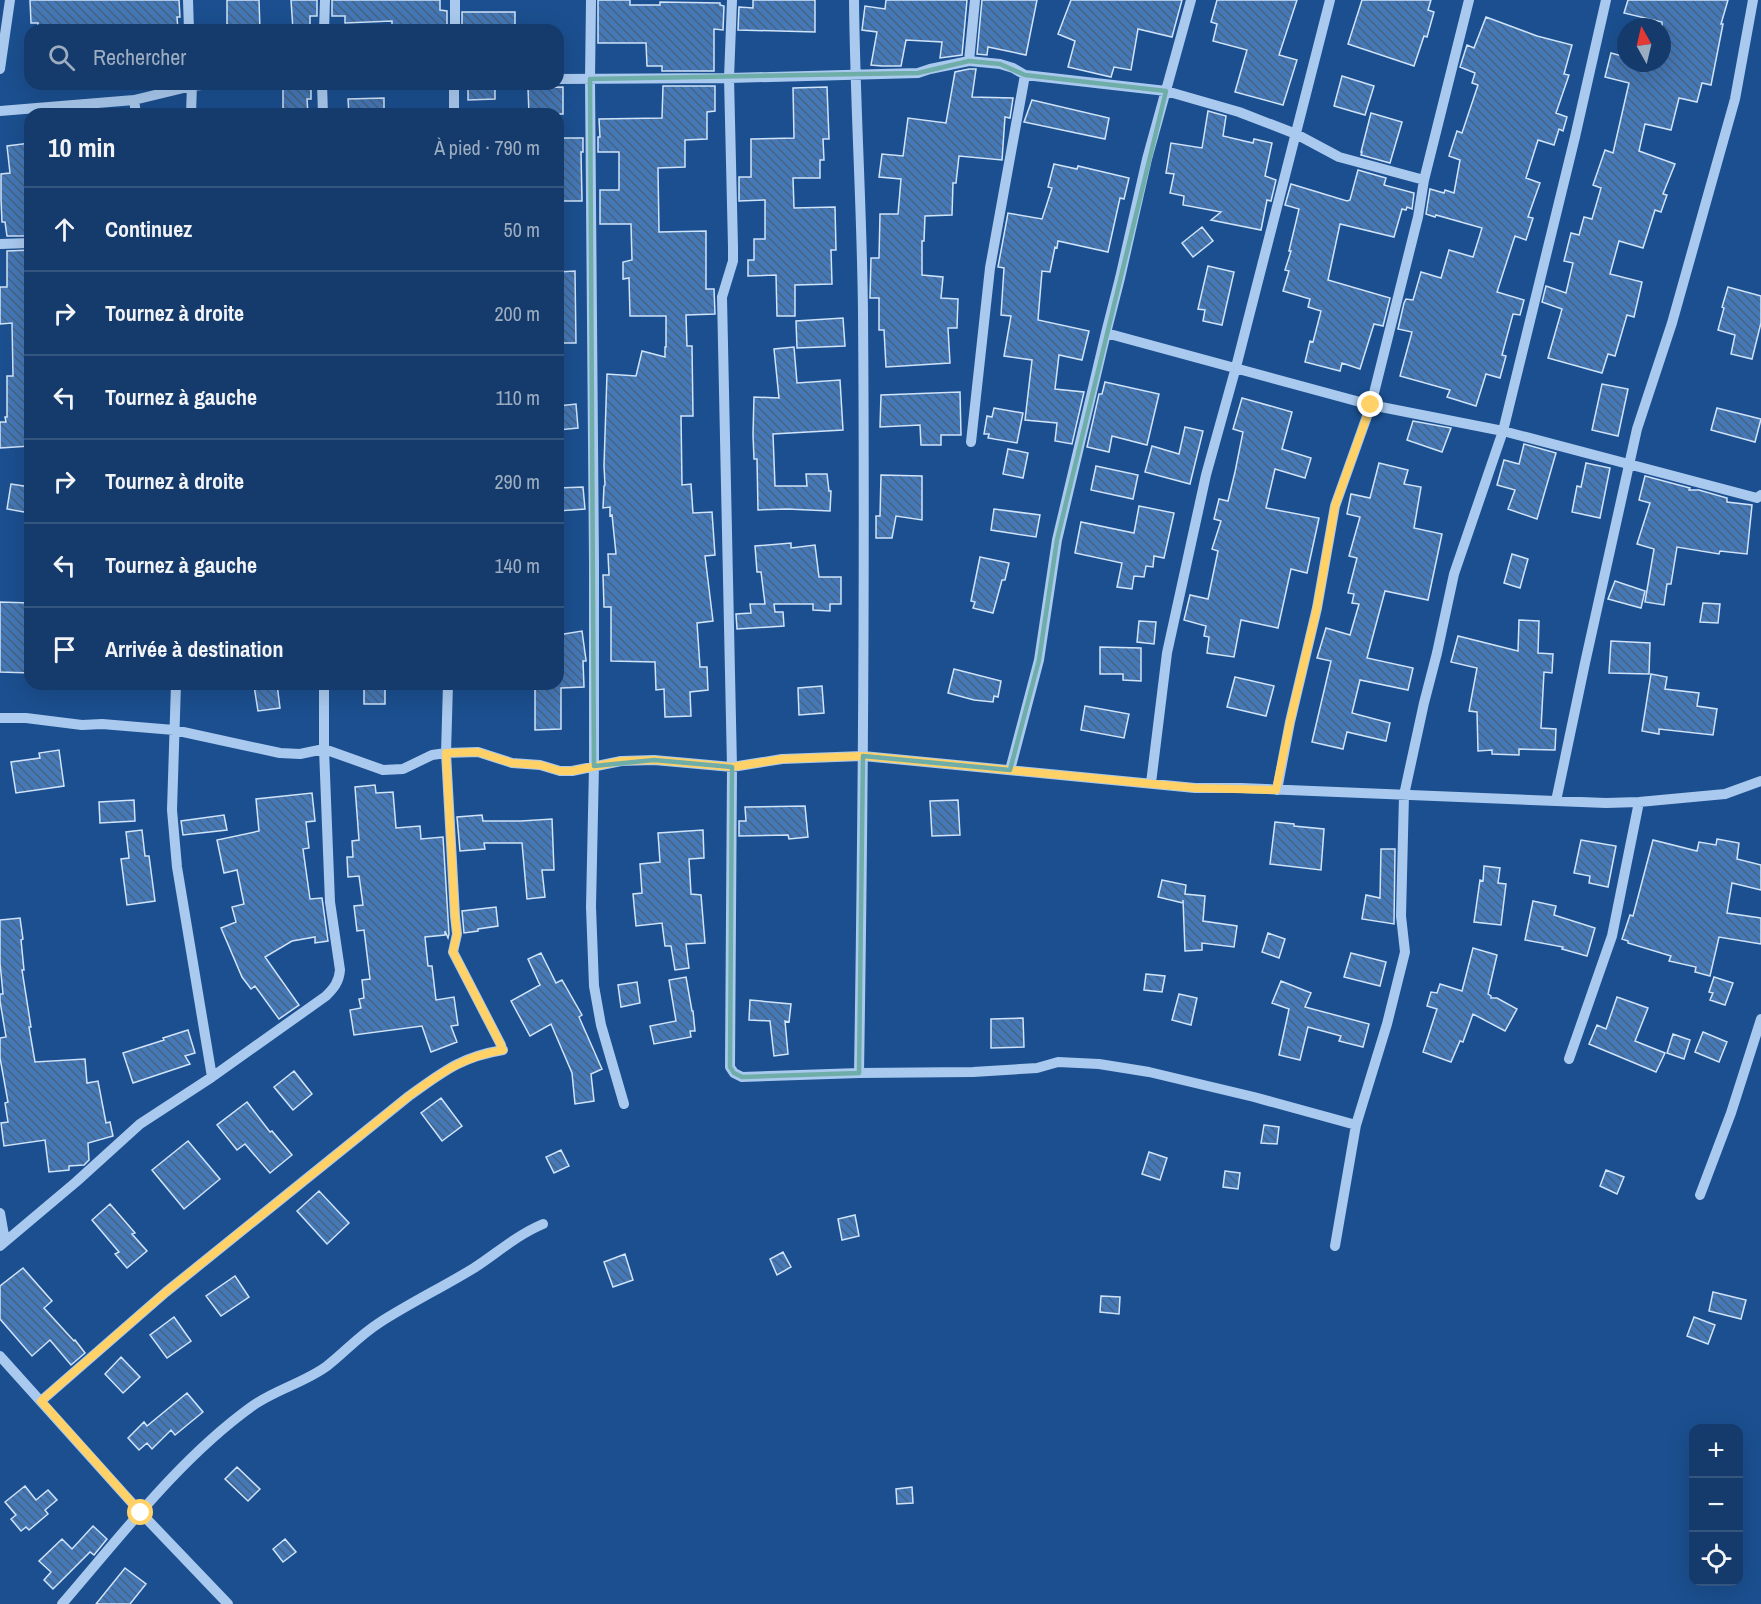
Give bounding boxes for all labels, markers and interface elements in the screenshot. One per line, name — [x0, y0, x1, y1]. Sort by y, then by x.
north arrow — [1617, 18, 1671, 72]
search box — [24, 24, 564, 90]
icon: search — [45, 41, 78, 74]
text: Rechercher — [93, 42, 186, 72]
text: 10 min — [48, 130, 116, 165]
text: À pied · 790 m — [434, 134, 540, 161]
icon: ahead — [48, 213, 81, 246]
text: Continuez — [105, 214, 192, 244]
text: 50 m — [504, 216, 540, 243]
icon: right — [48, 297, 81, 330]
text: Tournez à droite — [105, 298, 244, 328]
text: 200 m — [494, 300, 540, 327]
icon: left — [48, 381, 81, 414]
text: Tournez à gauche — [105, 382, 257, 412]
text: 110 m — [496, 384, 540, 411]
route end — [1357, 391, 1383, 417]
icon: right — [48, 465, 81, 498]
text: Tournez à droite — [105, 466, 244, 496]
text: 290 m — [494, 468, 540, 495]
icon: left — [48, 549, 81, 582]
text: Tournez à gauche — [105, 550, 257, 580]
text: 140 m — [494, 552, 540, 579]
icon: arrive — [48, 633, 81, 666]
text: Arrivée à destination — [105, 634, 283, 664]
map controls — [1689, 1424, 1743, 1586]
button: + — [1689, 1424, 1743, 1478]
button: − — [1689, 1478, 1743, 1532]
route start — [127, 1499, 153, 1525]
button: locate — [1689, 1532, 1743, 1586]

